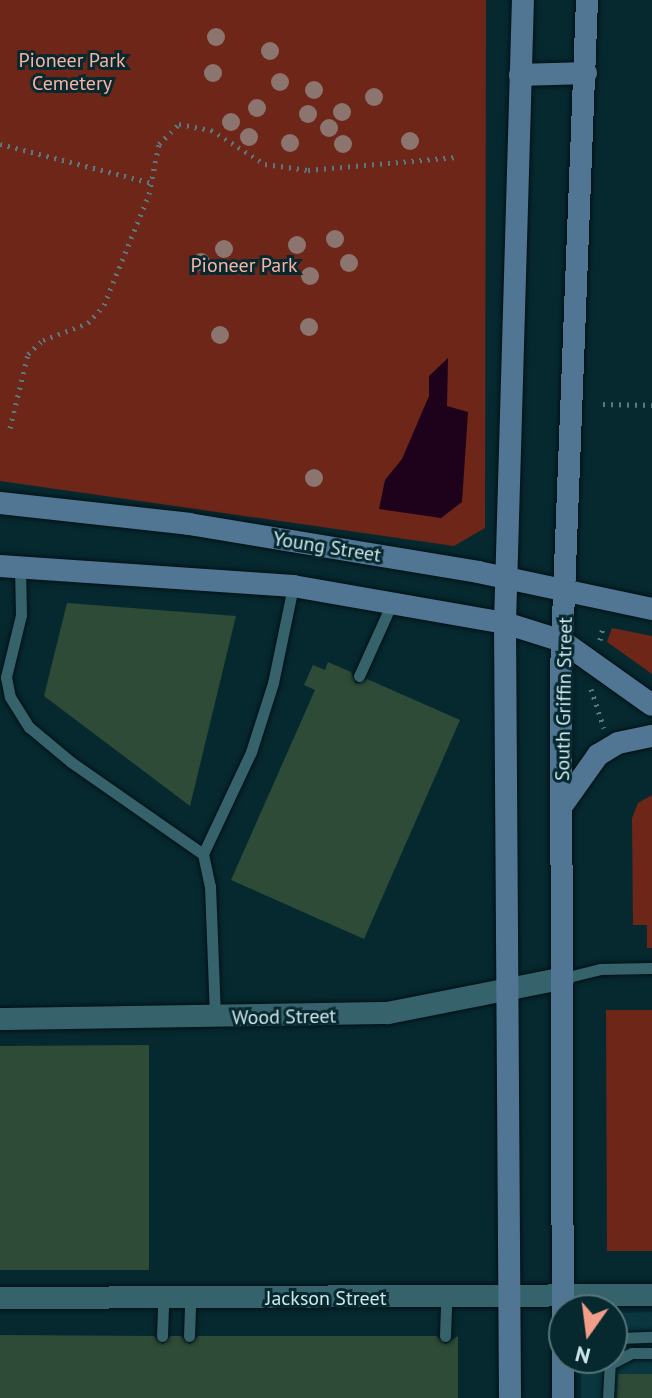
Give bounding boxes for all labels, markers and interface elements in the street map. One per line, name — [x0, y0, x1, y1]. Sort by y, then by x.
park label: Pioneer Park Cemetery — [18, 49, 126, 96]
park label: Pioneer Park — [190, 253, 298, 277]
street label: Young Street — [271, 527, 383, 567]
street label: South Griffin Street — [551, 617, 577, 781]
street label: Wood Street — [232, 1004, 336, 1030]
street label: Jackson Street — [266, 1286, 386, 1310]
north arrow — [548, 1294, 628, 1374]
text: N — [572, 1340, 593, 1371]

